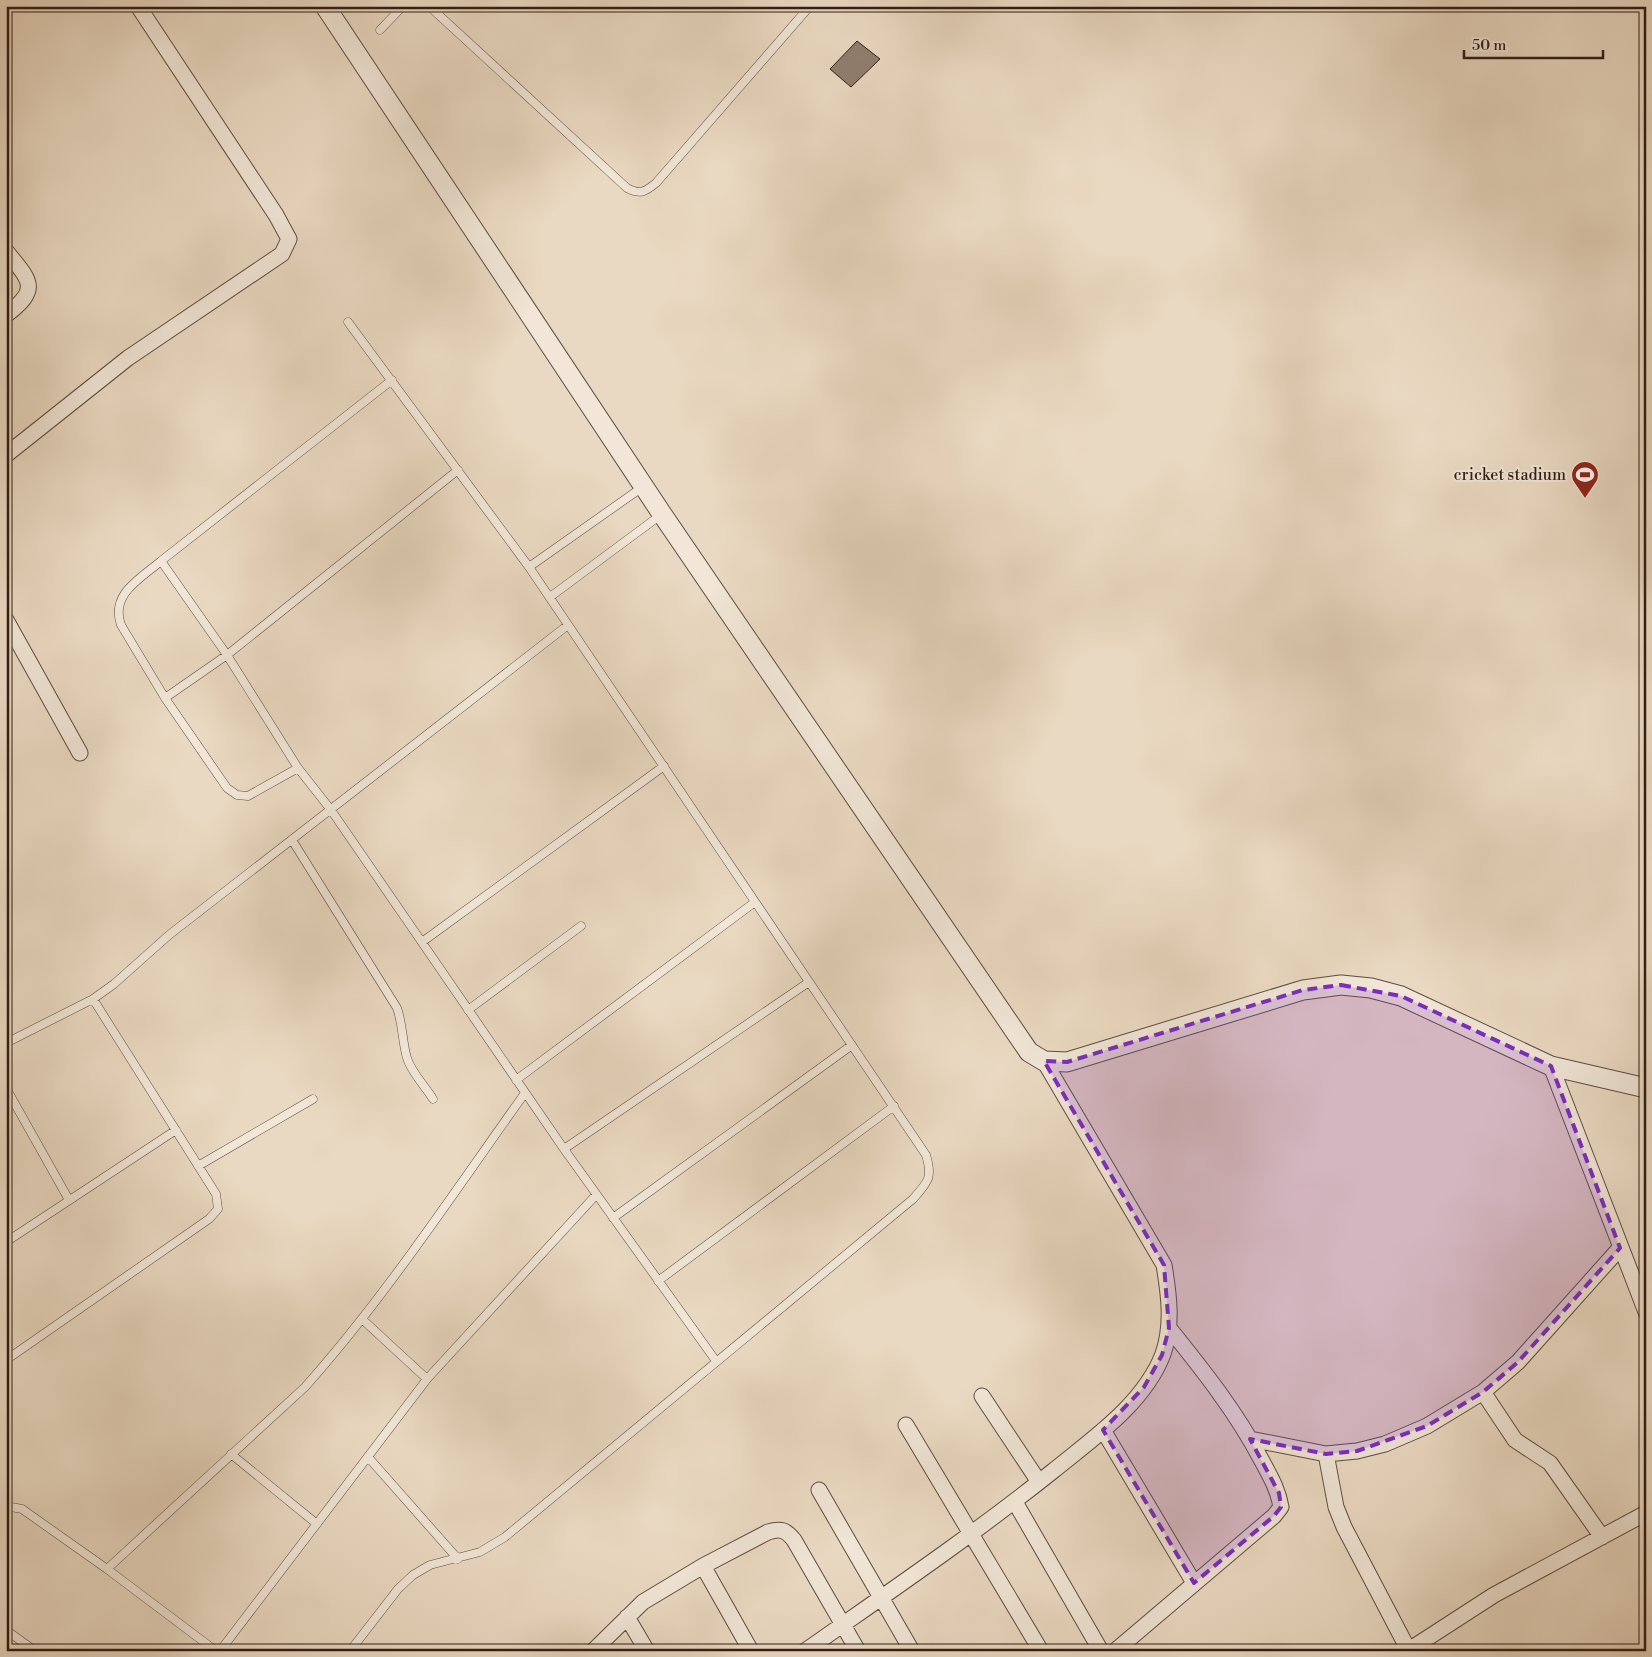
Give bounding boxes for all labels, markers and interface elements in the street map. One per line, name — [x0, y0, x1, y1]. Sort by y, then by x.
scale bar — [1464, 28, 1603, 60]
text: 50 m — [1472, 36, 1506, 55]
sports icon: cricket stadium — [1570, 460, 1600, 499]
place label: cricket stadium — [1453, 465, 1566, 485]

